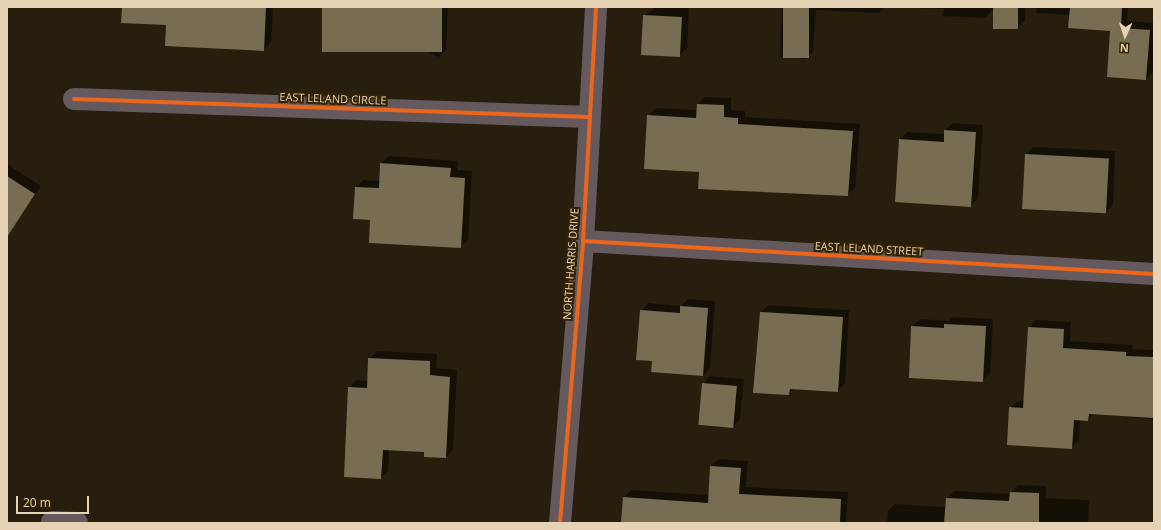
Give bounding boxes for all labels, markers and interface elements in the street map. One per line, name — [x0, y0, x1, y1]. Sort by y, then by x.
north arrow — [1105, 16, 1145, 56]
text: N — [1119, 41, 1129, 56]
street label: EAST LELAND CIRCLE — [279, 91, 387, 107]
street label: NORTH HARRIS DRIVE — [561, 208, 581, 320]
street label: EAST LELAND STREET — [814, 240, 924, 258]
scale bar — [18, 488, 91, 514]
text: 20 m — [23, 494, 51, 511]

